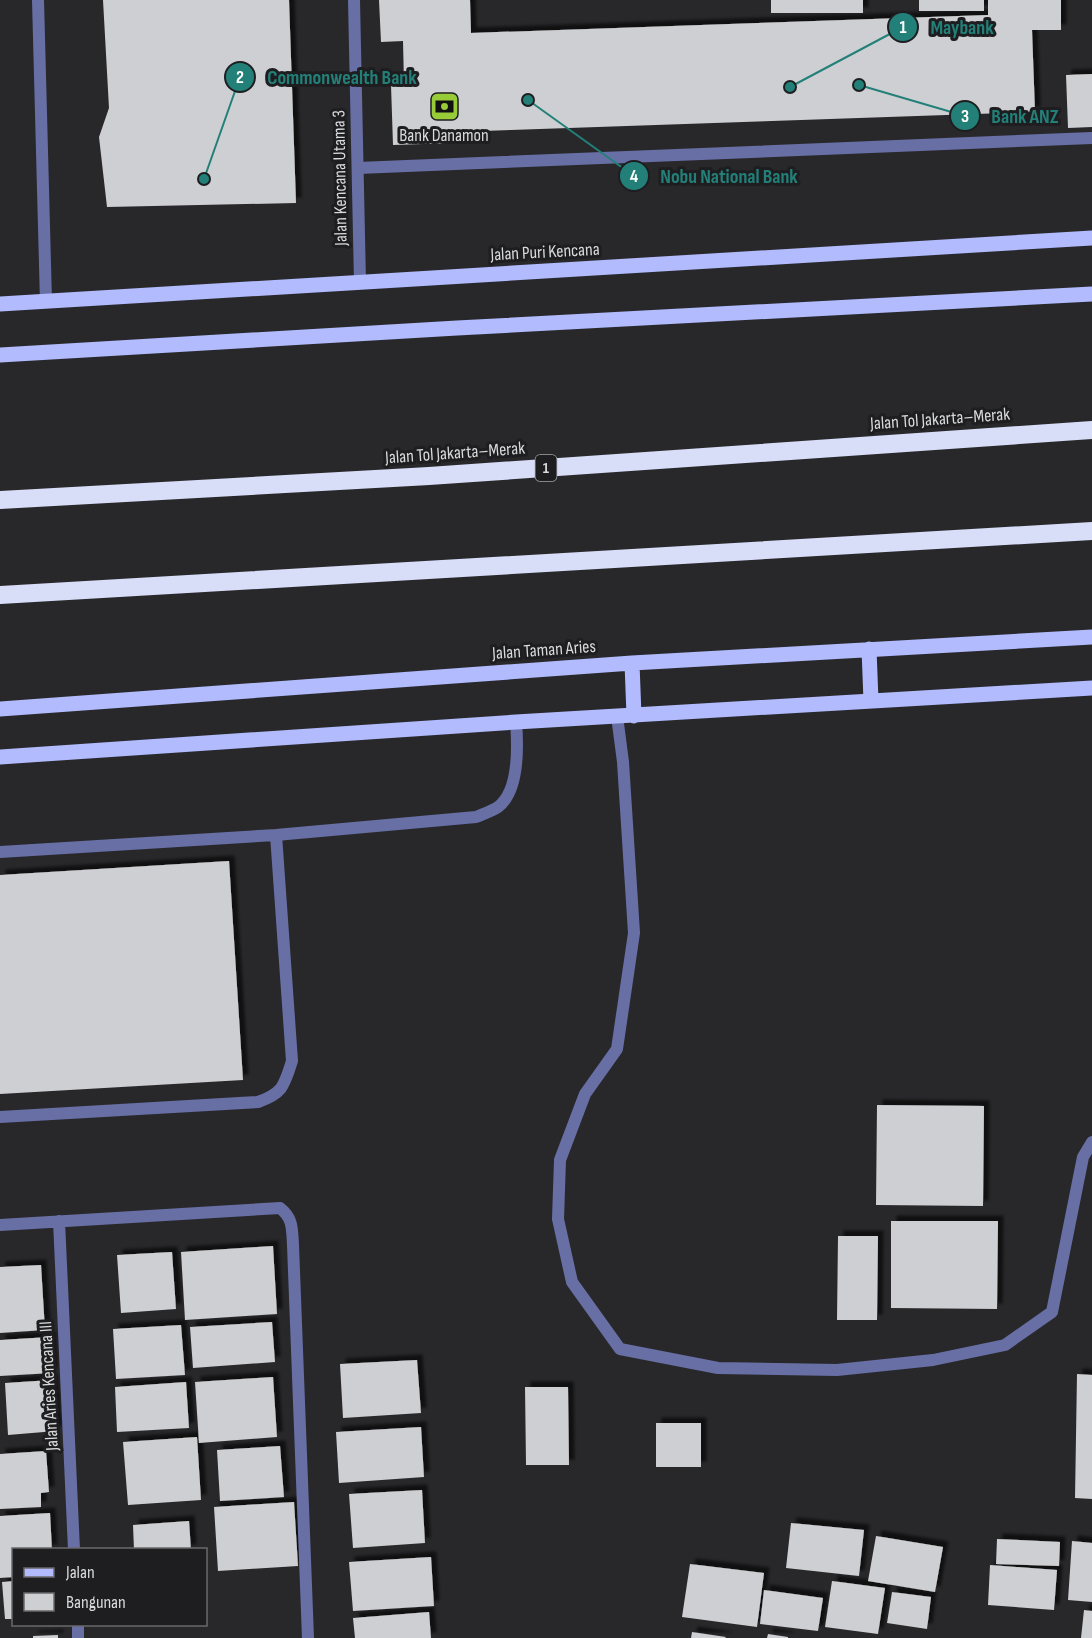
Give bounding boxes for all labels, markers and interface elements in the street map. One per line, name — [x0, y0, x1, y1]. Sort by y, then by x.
callout: Maybank — [888, 8, 1006, 46]
text: Maybank — [930, 16, 994, 40]
text: 1 — [899, 17, 907, 38]
callout: Commonwealth Bank — [225, 58, 428, 96]
text: Commonwealth Bank — [267, 66, 417, 90]
text: 2 — [236, 67, 244, 88]
bank icon: Bank Danamon — [428, 90, 460, 122]
callout: Bank ANZ — [950, 97, 1071, 135]
text: Bank ANZ — [991, 105, 1059, 129]
text: 3 — [961, 106, 969, 127]
street label: Jalan Kencana Utama 3 — [328, 110, 352, 247]
place label: Bank Danamon — [399, 125, 489, 146]
callout: Nobu National Bank — [619, 157, 810, 195]
text: Nobu National Bank — [660, 165, 798, 189]
text: 4 — [630, 166, 639, 187]
street label: Jalan Puri Kencana — [489, 239, 600, 265]
street label: Jalan Tol Jakarta–Merak — [868, 404, 1011, 434]
street label: Jalan Tol Jakarta–Merak — [383, 438, 526, 468]
road number: 1 — [536, 455, 556, 481]
street label: Jalan Taman Aries — [490, 636, 597, 664]
street label: Jalan Aries Kencana III — [35, 1321, 63, 1452]
legend — [12, 1548, 207, 1626]
text: Jalan — [65, 1562, 95, 1583]
text: Bangunan — [66, 1592, 126, 1613]

